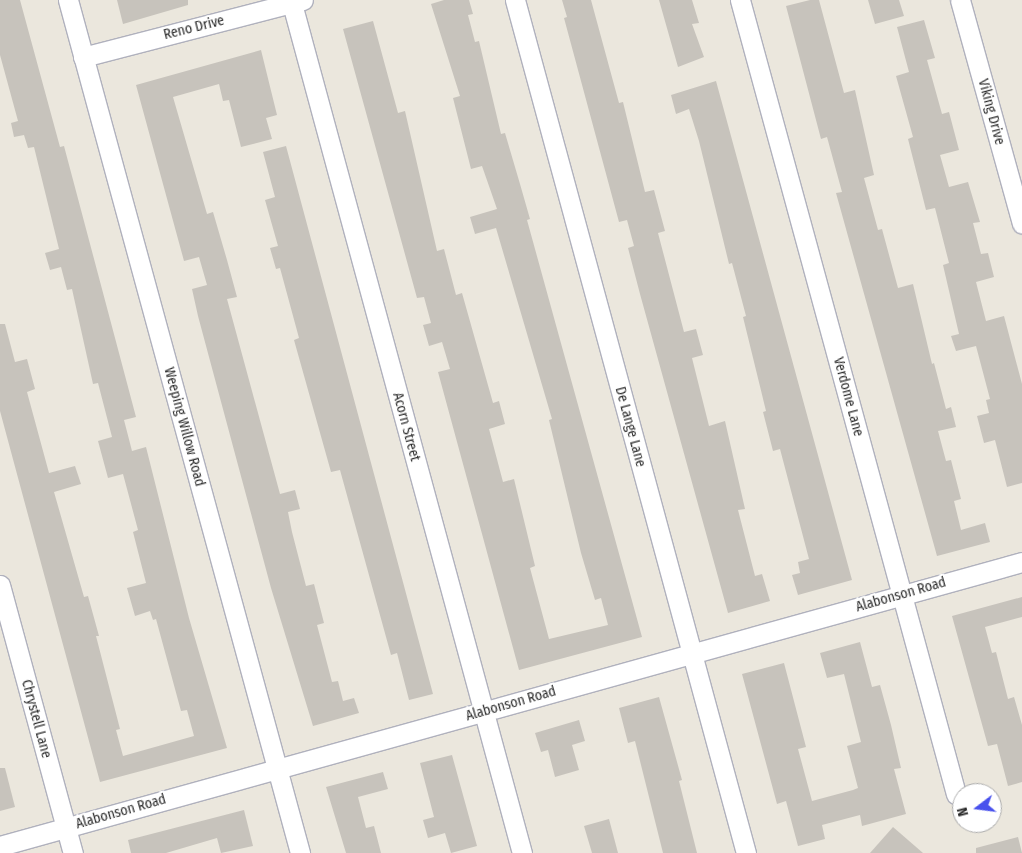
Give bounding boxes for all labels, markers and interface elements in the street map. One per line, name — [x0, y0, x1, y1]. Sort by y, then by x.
street label: Reno Drive — [162, 12, 226, 44]
street label: Viking Drive — [974, 77, 1008, 147]
street label: Verdome Lane — [829, 356, 867, 438]
street label: Weeping Willow Road — [160, 366, 208, 488]
street label: De Lange Lane — [611, 385, 649, 469]
street label: Acorn Street — [389, 391, 423, 463]
street label: Alabonson Road — [854, 574, 948, 616]
street label: Chrystell Lane — [17, 678, 55, 760]
street label: Alabonson Road — [464, 683, 558, 725]
north arrow — [952, 783, 1002, 833]
street label: Alabonson Road — [74, 791, 168, 833]
text: N — [954, 806, 972, 818]

